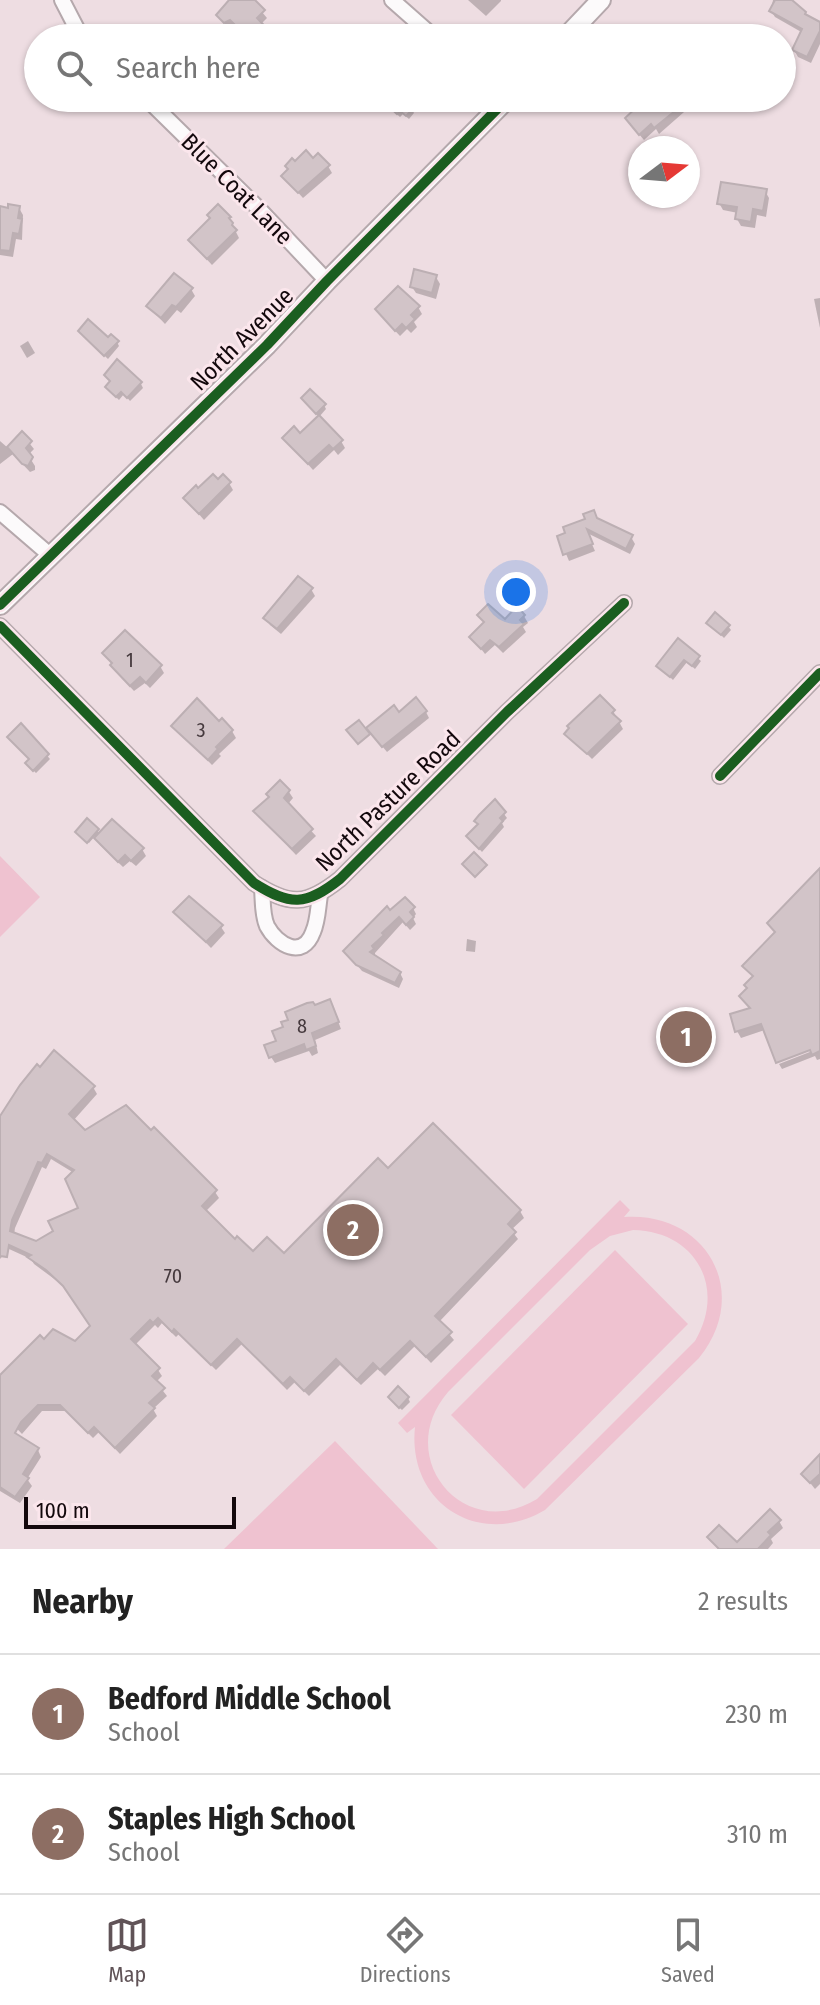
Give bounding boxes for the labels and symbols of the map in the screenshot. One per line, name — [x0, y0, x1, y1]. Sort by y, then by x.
street label: Blue Coat Lane — [176, 128, 298, 250]
north arrow — [628, 136, 700, 208]
street label: North Avenue — [185, 282, 299, 396]
your location — [496, 572, 536, 612]
house number: 1 — [126, 648, 134, 672]
house number: 3 — [196, 718, 206, 742]
street label: North Pasture Road — [310, 725, 466, 877]
pin: 1 — [660, 1007, 712, 1067]
house number: 8 — [297, 1014, 307, 1038]
pin: 2 — [327, 1200, 379, 1260]
house number: 70 — [164, 1264, 182, 1288]
scale bar — [24, 1493, 236, 1529]

